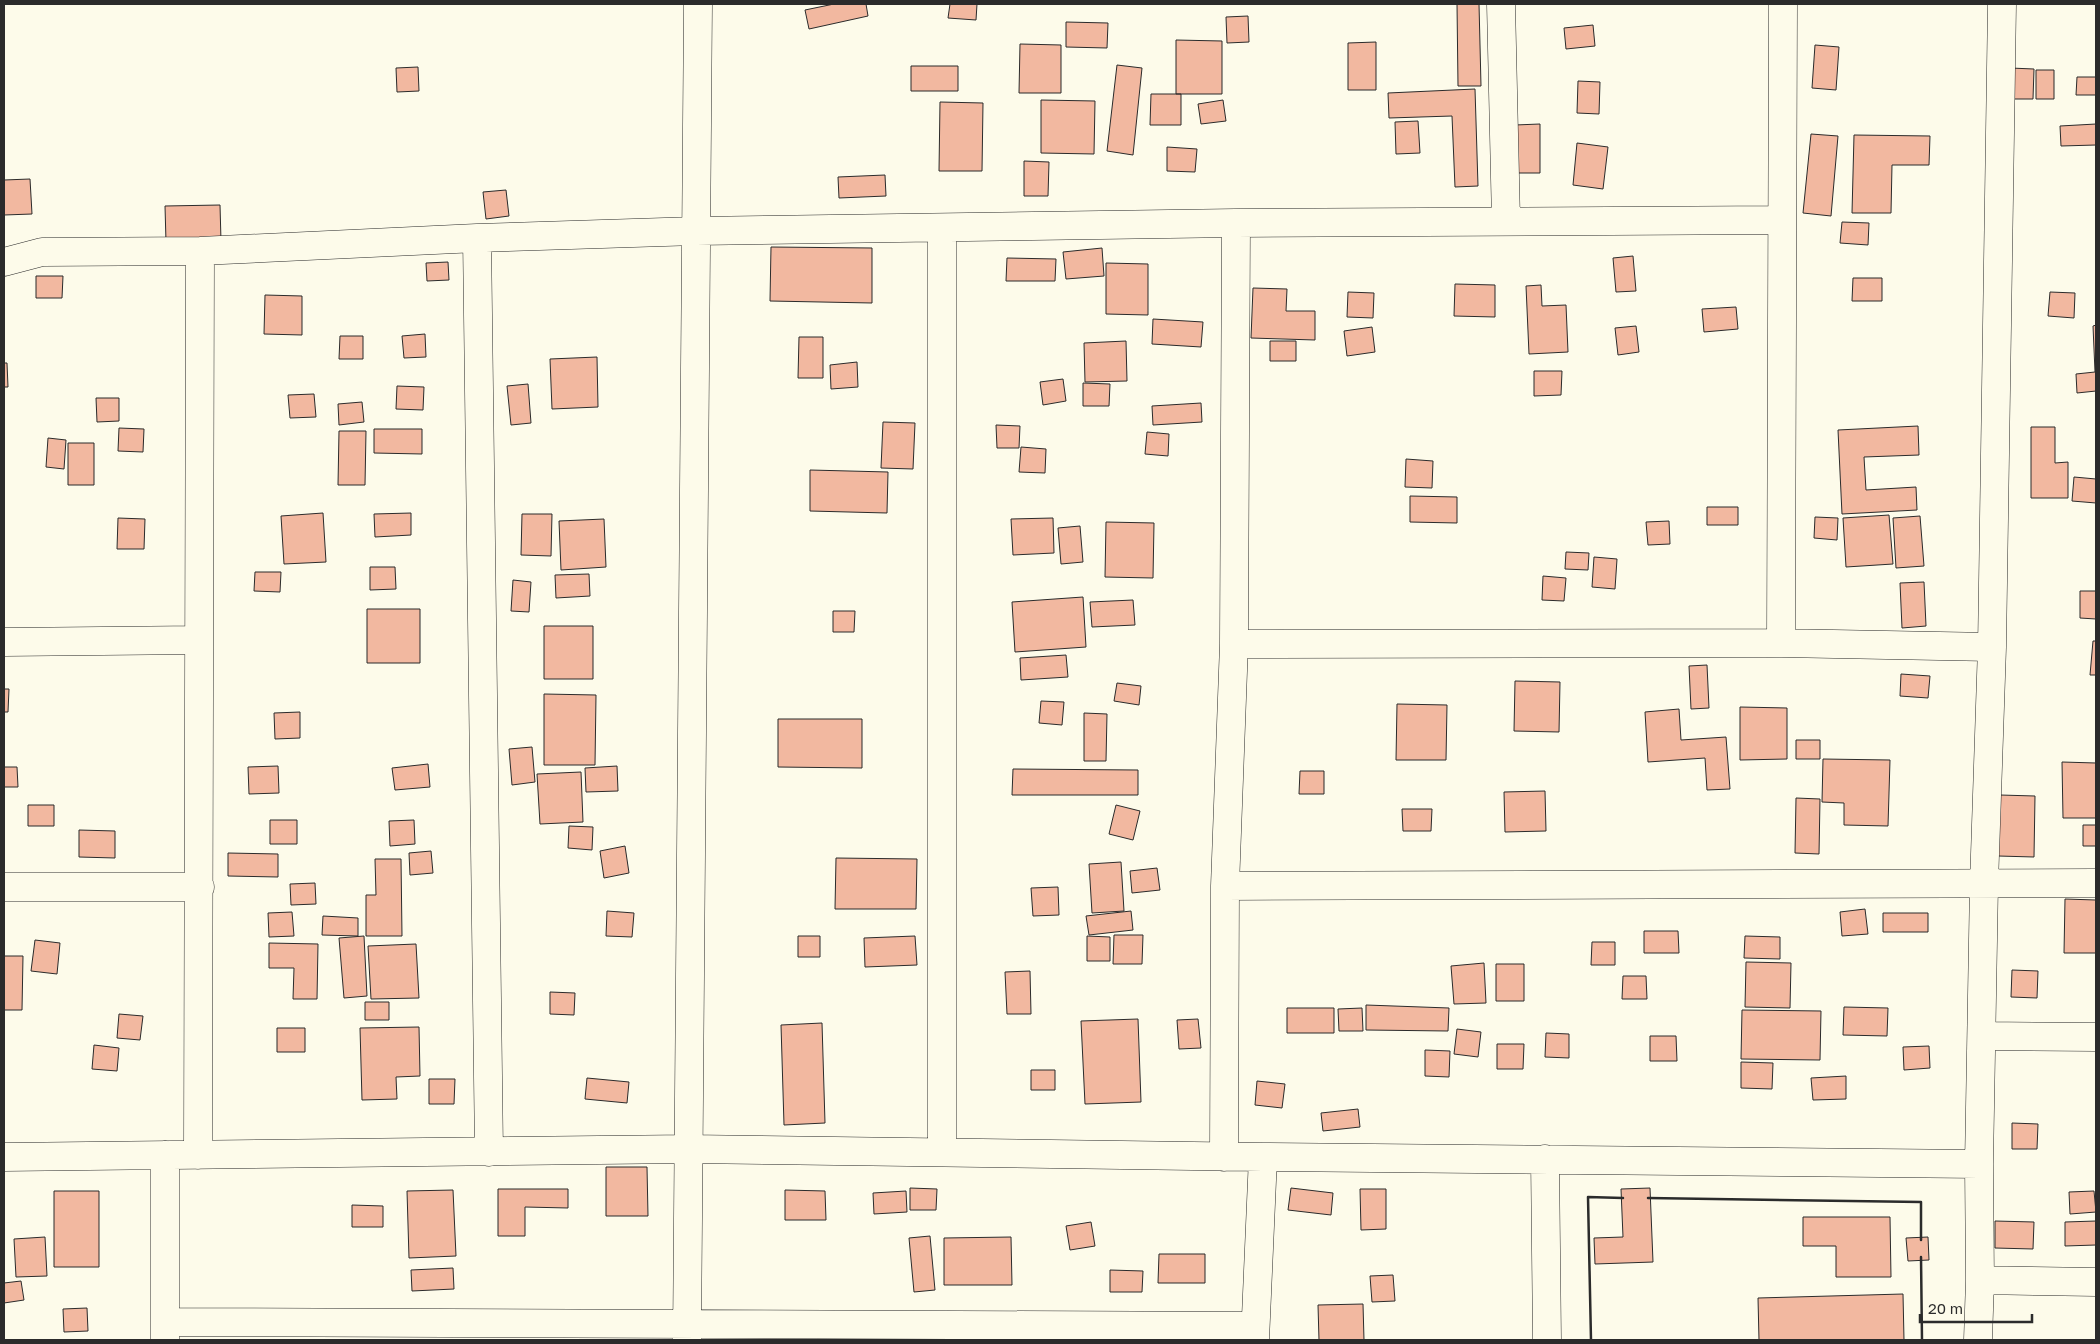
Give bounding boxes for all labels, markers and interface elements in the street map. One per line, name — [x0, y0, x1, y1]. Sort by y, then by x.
scale bar — [1920, 1292, 2032, 1324]
text: 20 m — [1928, 1299, 1963, 1317]

